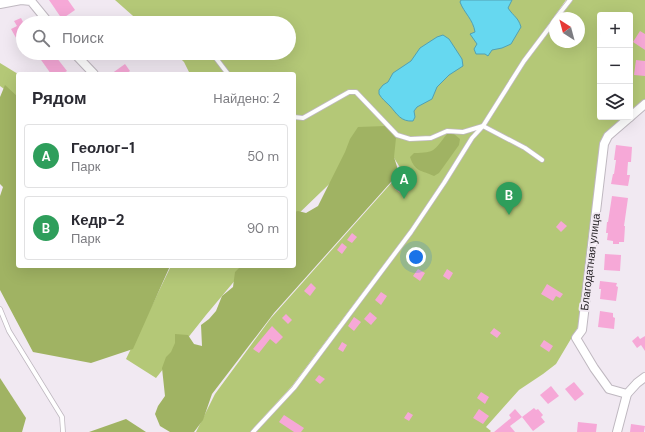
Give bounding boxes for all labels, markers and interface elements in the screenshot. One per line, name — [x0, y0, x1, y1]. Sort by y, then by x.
north arrow — [549, 12, 585, 48]
map controls — [597, 12, 633, 120]
button: + — [597, 12, 633, 48]
search box — [16, 16, 296, 60]
icon: search — [30, 27, 52, 49]
text: Поиск — [62, 28, 104, 48]
button: − — [597, 48, 633, 84]
button: layers — [597, 84, 633, 120]
text: Рядом — [32, 87, 87, 109]
text: Найдено: 2 — [213, 90, 280, 107]
text: Геолог-1 — [71, 138, 135, 158]
text: A — [41, 148, 51, 165]
text: 50 m — [247, 148, 279, 165]
text: Парк — [71, 158, 101, 175]
pin: A — [391, 166, 417, 199]
pin: B — [496, 182, 522, 215]
text: Кедр-2 — [71, 210, 124, 230]
street label: Благодатная улица — [577, 212, 603, 311]
text: B — [42, 220, 50, 237]
text: 90 m — [247, 220, 279, 237]
text: Парк — [71, 230, 101, 247]
your location — [406, 247, 426, 267]

